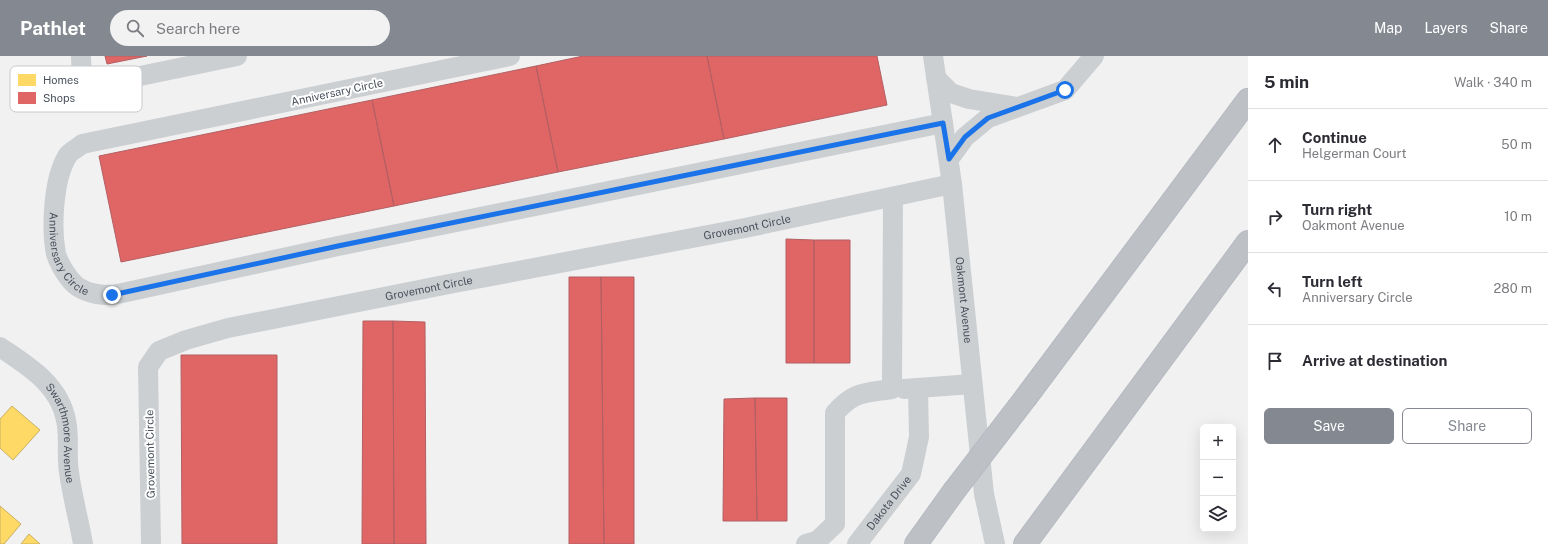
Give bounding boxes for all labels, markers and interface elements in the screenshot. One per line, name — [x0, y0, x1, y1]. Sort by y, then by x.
search box — [110, 10, 390, 46]
text: Pathlet — [20, 17, 86, 39]
icon: search — [124, 17, 146, 39]
text: Search here — [156, 20, 240, 37]
text: Map — [1374, 20, 1402, 36]
text: Layers — [1424, 20, 1468, 36]
text: Share — [1490, 20, 1528, 36]
legend — [10, 66, 142, 112]
text: 5 min — [1264, 72, 1309, 92]
text: Homes — [43, 74, 79, 86]
text: Walk · 340 m — [1454, 75, 1532, 90]
street label: Anniversary Circle — [290, 76, 384, 108]
route start — [1056, 81, 1074, 99]
text: Shops — [43, 92, 75, 104]
text: Continue — [1302, 129, 1367, 146]
icon: ahead — [1264, 134, 1286, 156]
text: 50 m — [1501, 137, 1532, 152]
text: Helgerman Court — [1302, 146, 1407, 161]
text: Turn right — [1302, 201, 1372, 218]
icon: right — [1264, 206, 1286, 228]
text: 10 m — [1504, 209, 1532, 224]
street label: Anniversary Circle — [48, 212, 91, 298]
street label: Grovemont Circle — [702, 212, 792, 242]
text: Oakmont Avenue — [1302, 218, 1405, 233]
street label: Oakmont Avenue — [954, 256, 974, 344]
text: Turn left — [1302, 273, 1363, 290]
street label: Grovemont Circle — [384, 274, 473, 303]
icon: left — [1264, 278, 1286, 300]
text: 280 m — [1494, 281, 1532, 296]
route end — [103, 286, 121, 304]
text: Anniversary Circle — [1302, 290, 1413, 305]
icon: arrive — [1264, 350, 1286, 372]
text: Arrive at destination — [1302, 352, 1447, 369]
street label: Swarthmore Avenue — [44, 381, 77, 484]
button: Save — [1264, 408, 1394, 444]
button: Share — [1402, 408, 1532, 444]
street label: Grovemont Circle — [143, 410, 157, 498]
map controls — [1200, 424, 1236, 532]
button: + — [1200, 424, 1236, 460]
button: − — [1200, 460, 1236, 496]
street label: Dakota Drive — [864, 473, 913, 532]
button: layers — [1200, 496, 1236, 532]

